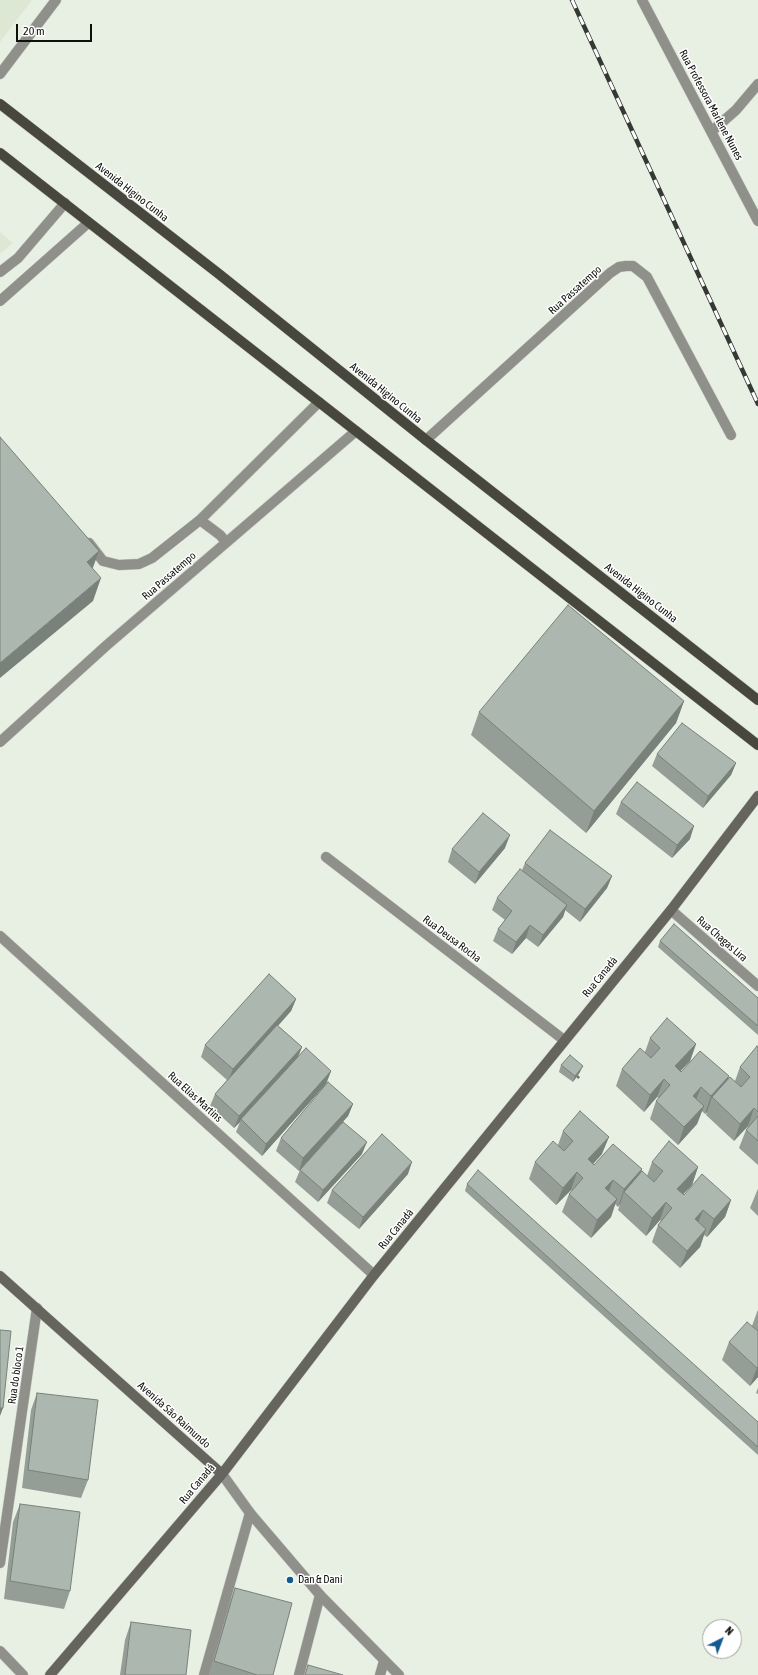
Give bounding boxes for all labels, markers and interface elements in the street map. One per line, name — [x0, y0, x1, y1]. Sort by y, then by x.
scale bar — [18, 16, 94, 42]
text: 20 m — [23, 24, 45, 38]
street label: Rua Professora Marlene Nunes — [676, 47, 746, 163]
street label: Avenida Higino Cunha — [93, 159, 171, 225]
street label: Rua Passatempo — [546, 263, 604, 317]
street label: Avenida Higino Cunha — [347, 360, 425, 426]
street label: Rua Passatempo — [139, 549, 199, 603]
street label: Avenida Higino Cunha — [602, 560, 680, 626]
street label: Rua Deusa Rocha — [420, 913, 484, 965]
street label: Rua Chagas Lira — [694, 913, 750, 965]
street label: Rua Canadá — [580, 954, 620, 1000]
street label: Rua Elias Martins — [165, 1069, 225, 1125]
street label: Rua Canadá — [376, 1206, 416, 1252]
street label: Rua do bloco 1 — [5, 1345, 27, 1405]
street label: Avenida São Raimundo — [135, 1379, 213, 1451]
street label: Rua Canadá — [176, 1461, 218, 1507]
place label: Dan & Dani — [298, 1573, 342, 1587]
marker: Dan & Dani — [285, 1575, 295, 1585]
north arrow — [702, 1619, 742, 1659]
text: N — [723, 1624, 736, 1637]

